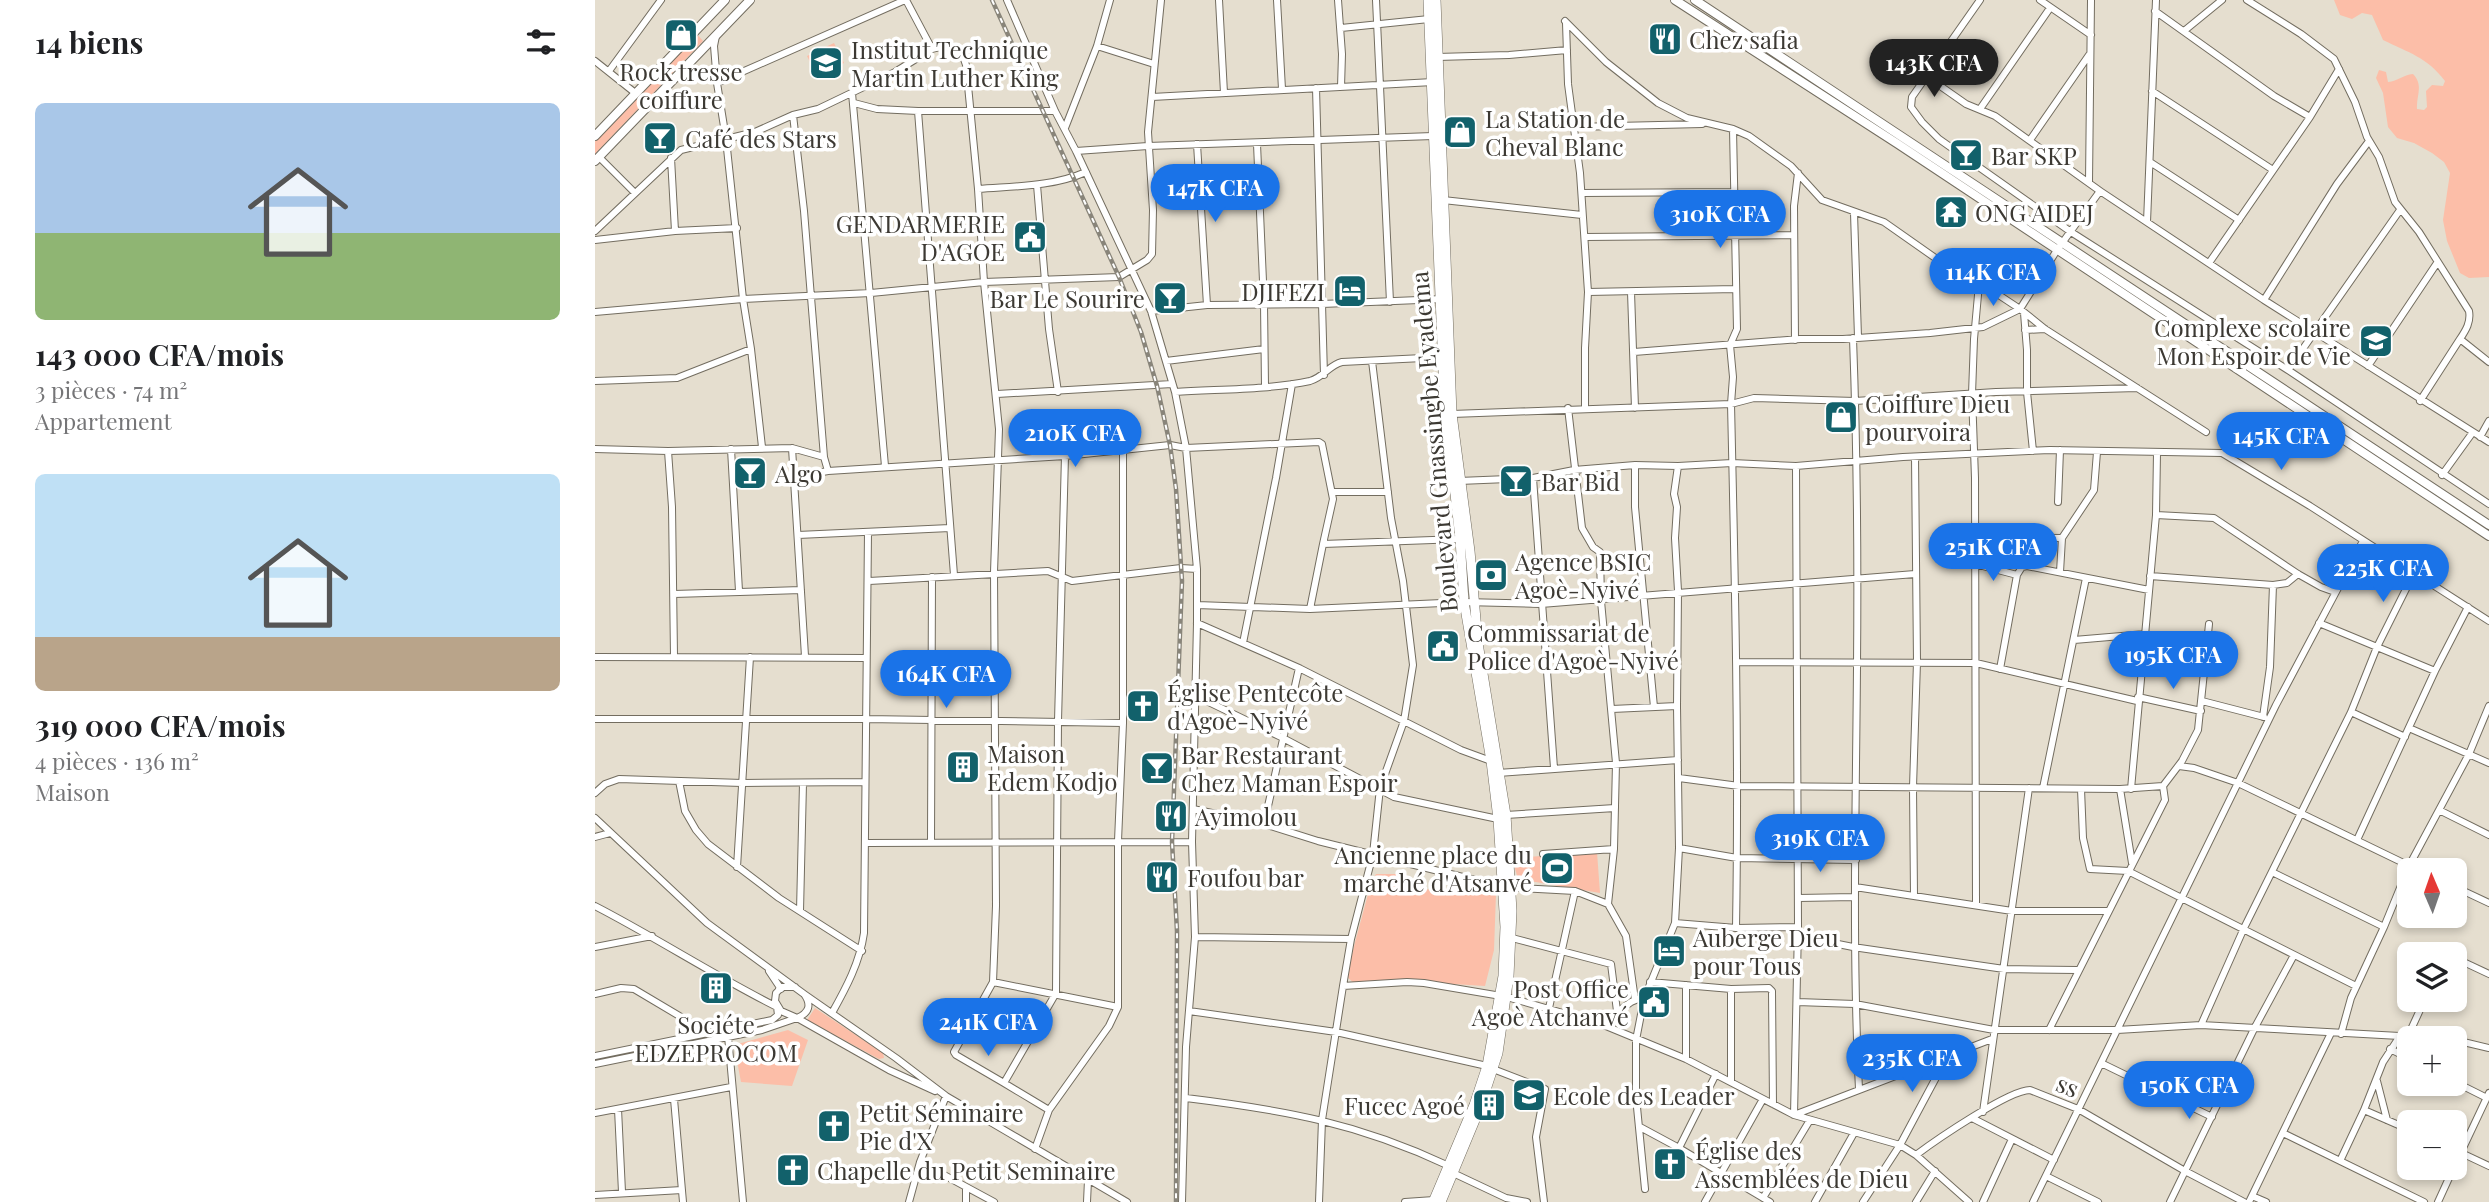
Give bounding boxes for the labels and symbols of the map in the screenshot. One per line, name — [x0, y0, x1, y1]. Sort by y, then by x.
shop icon: Rock tresse coiffure — [662, 16, 700, 54]
restaurant icon: Chez safia — [1646, 20, 1684, 58]
place label: Chez safia — [1689, 23, 1799, 55]
place label: Institut Technique Martin Luther King — [851, 33, 1059, 93]
pin: 143K CFA — [1862, 40, 2006, 99]
school or university icon: Institut Technique Martin Luther King — [807, 44, 845, 82]
place label: Rock tresse coiffure — [619, 55, 743, 115]
place label: La Station de Cheval Blanc — [1485, 102, 1625, 162]
shop icon: La Station de Cheval Blanc — [1441, 113, 1479, 151]
bar icon: Café des Stars — [641, 119, 679, 157]
place label: Café des Stars — [685, 122, 837, 154]
bar icon: Bar SKP — [1947, 136, 1985, 174]
place label: Bar SKP — [1991, 139, 2077, 171]
pin: 147K CFA — [1143, 164, 1287, 224]
pin: 310K CFA — [1648, 190, 1792, 250]
temple icon: ONG AIDEJ — [1932, 193, 1970, 231]
place label: ONG AIDEJ — [1975, 196, 2094, 228]
place label: GENDARMERIE D'AGOE — [836, 207, 1005, 267]
public building icon: GENDARMERIE D'AGOE — [1011, 218, 1049, 256]
pin: 114K CFA — [1921, 248, 2065, 308]
street label: Boulevard Gnassingbe Eyadema — [1402, 270, 1464, 614]
hotel icon: DJIFEZI — [1331, 272, 1369, 310]
place label: DJIFEZI — [1241, 275, 1325, 307]
bar icon: Bar Le Sourire — [1151, 279, 1189, 317]
place label: Bar Le Sourire — [990, 282, 1145, 314]
place label: Complexe scolaire Mon Espoir de Vie — [2154, 311, 2351, 371]
school or university icon: Complexe scolaire Mon Espoir de Vie — [2357, 322, 2395, 360]
place label: Coiffure Dieu pourvoira — [1865, 387, 2010, 447]
shop icon: Coiffure Dieu pourvoira — [1822, 398, 1860, 436]
pin: 210K CFA — [1003, 410, 1147, 469]
pin: 145K CFA — [2209, 412, 2353, 472]
bar icon: Algo — [731, 454, 769, 492]
place label: Algo — [774, 457, 823, 489]
bar icon: Bar Bid — [1497, 462, 1535, 500]
place label: Bar Bid — [1541, 465, 1620, 497]
pin: 251K CFA — [1921, 524, 2065, 583]
pin: 225K CFA — [2311, 544, 2455, 604]
place label: Agence BSIC Agoè-Nyivé — [1514, 545, 1651, 605]
bank icon: Agence BSIC Agoè-Nyivé — [1472, 556, 1510, 594]
place label: Commissariat de Police d'Agoè-Nyivé — [1467, 616, 1679, 676]
public building icon: Commissariat de Police d'Agoè-Nyivé — [1424, 627, 1462, 665]
pin: 195K CFA — [2101, 632, 2245, 691]
pin: 164K CFA — [874, 650, 1018, 710]
place label: Église Pentecôte d'Agoè-Nyivé — [1167, 676, 1343, 736]
church icon: Église Pentecôte d'Agoè-Nyivé — [1124, 687, 1162, 725]
place label: Maison Edem Kodjo — [987, 737, 1117, 797]
place label: Bar Restaurant Chez Maman Espoir — [1181, 738, 1398, 798]
building icon: Maison Edem Kodjo — [944, 748, 982, 786]
bar icon: Bar Restaurant Chez Maman Espoir — [1138, 749, 1176, 787]
restaurant icon: Ayimolou — [1152, 797, 1190, 835]
place label: Ayimolou — [1194, 800, 1297, 832]
pin: 319K CFA — [1748, 814, 1892, 874]
place label: Ancienne place du marché d'Atsanvé — [1334, 838, 1532, 898]
sports icon: Ancienne place du marché d'Atsanvé — [1538, 849, 1576, 887]
restaurant icon: Foufou bar — [1143, 858, 1181, 896]
north arrow — [2397, 858, 2467, 928]
place label: Foufou bar — [1187, 861, 1304, 893]
place label: Auberge Dieu pour Tous — [1692, 921, 1839, 981]
hotel icon: Auberge Dieu pour Tous — [1650, 932, 1688, 970]
building icon: Sociéte EDZEPROCOM — [697, 969, 735, 1007]
place label: Post Office Agoè Atchanvé — [1471, 972, 1629, 1032]
public building icon: Post Office Agoè Atchanvé — [1635, 983, 1673, 1021]
pin: 241K CFA — [916, 998, 1060, 1058]
place label: Sociéte EDZEPROCOM — [634, 1008, 798, 1068]
pin: 235K CFA — [1840, 1034, 1984, 1094]
pin: 150K CFA — [2117, 1062, 2261, 1121]
street label: ss — [2052, 1066, 2084, 1104]
school or university icon: Ecole des Leader — [1510, 1076, 1548, 1114]
place label: Ecole des Leader — [1553, 1079, 1735, 1111]
building icon: Fucec Agoé — [1470, 1086, 1508, 1124]
place label: Fucec Agoé — [1344, 1089, 1465, 1121]
place label: Petit Séminaire Pie d'X — [859, 1096, 1024, 1156]
church icon: Petit Séminaire Pie d'X — [815, 1107, 853, 1145]
place label: Église des Assemblées de Dieu — [1694, 1134, 1909, 1194]
church icon: Église des Assemblées de Dieu — [1651, 1145, 1689, 1183]
church icon: Chapelle du Petit Seminaire — [774, 1151, 812, 1189]
place label: Chapelle du Petit Seminaire — [817, 1154, 1116, 1186]

